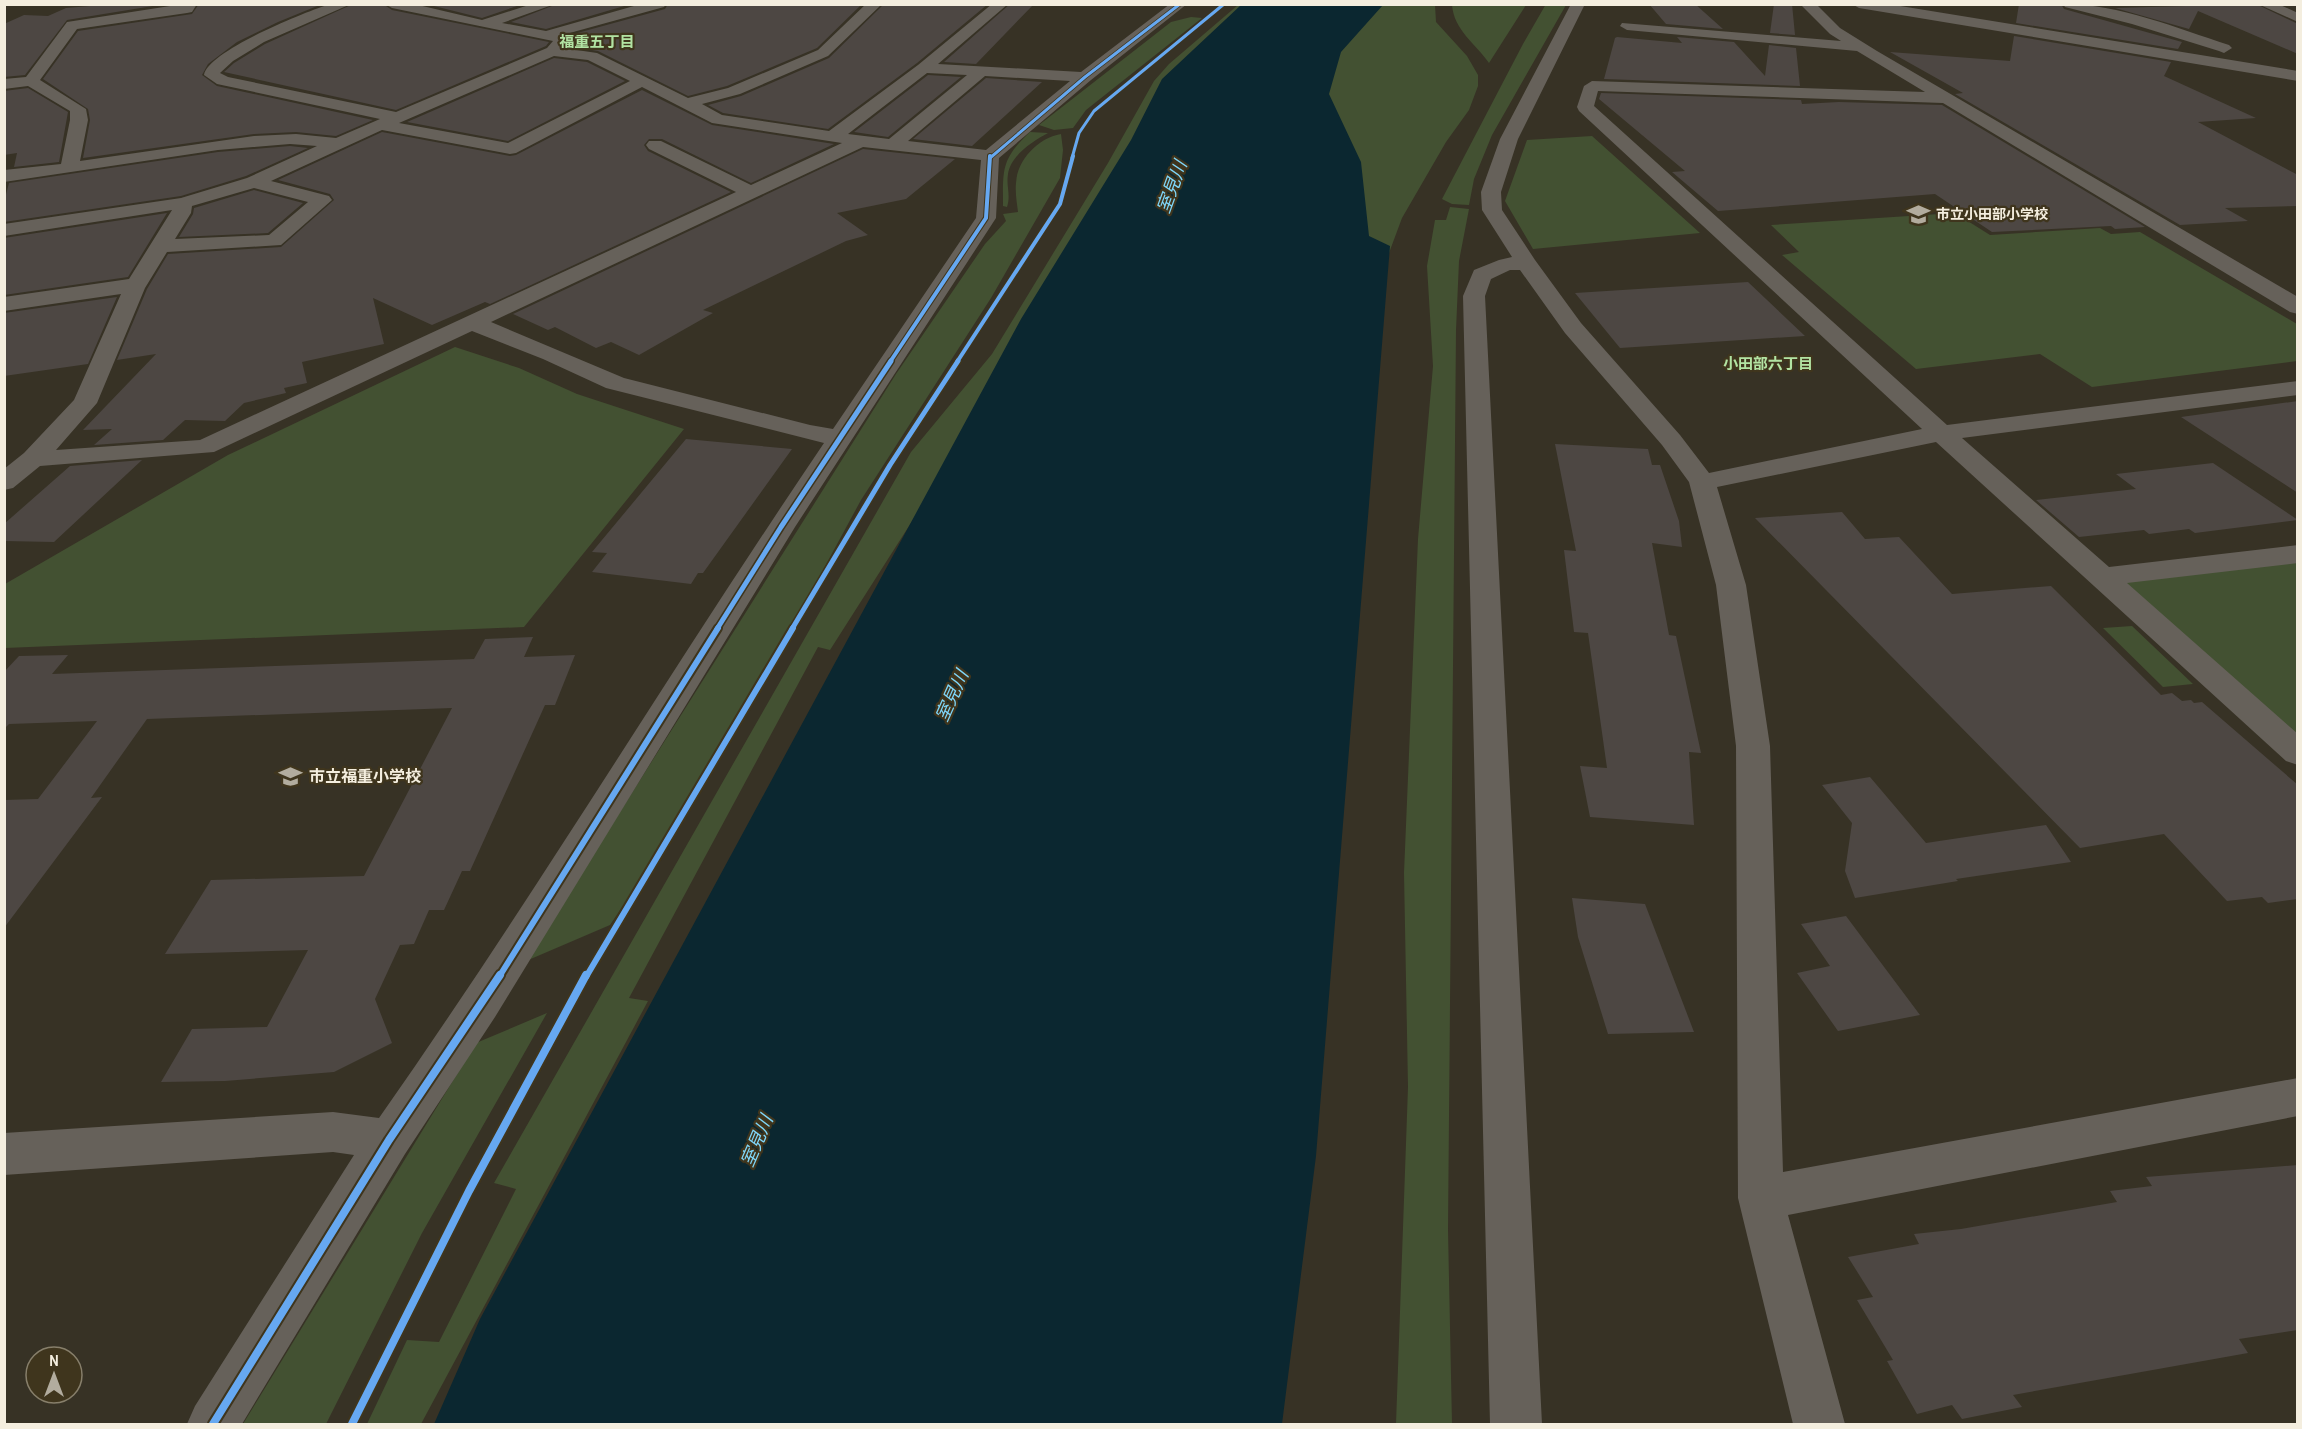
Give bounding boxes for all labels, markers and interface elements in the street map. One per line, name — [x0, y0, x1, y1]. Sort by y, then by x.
district label: 福重五丁目 — [558, 31, 635, 52]
water label: 室見川 — [1151, 155, 1193, 216]
school or university icon: 市立小田部小学校 — [1905, 201, 1931, 227]
place label: 市立小田部小学校 — [1936, 205, 2048, 223]
district label: 小田部六丁目 — [1723, 353, 1813, 374]
water label: 室見川 — [929, 664, 975, 726]
school or university icon: 市立福重小学校 — [278, 763, 304, 789]
place label: 市立福重小学校 — [309, 765, 421, 787]
water label: 室見川 — [734, 1109, 779, 1171]
north arrow — [24, 1345, 84, 1405]
text: N — [49, 1349, 59, 1371]

